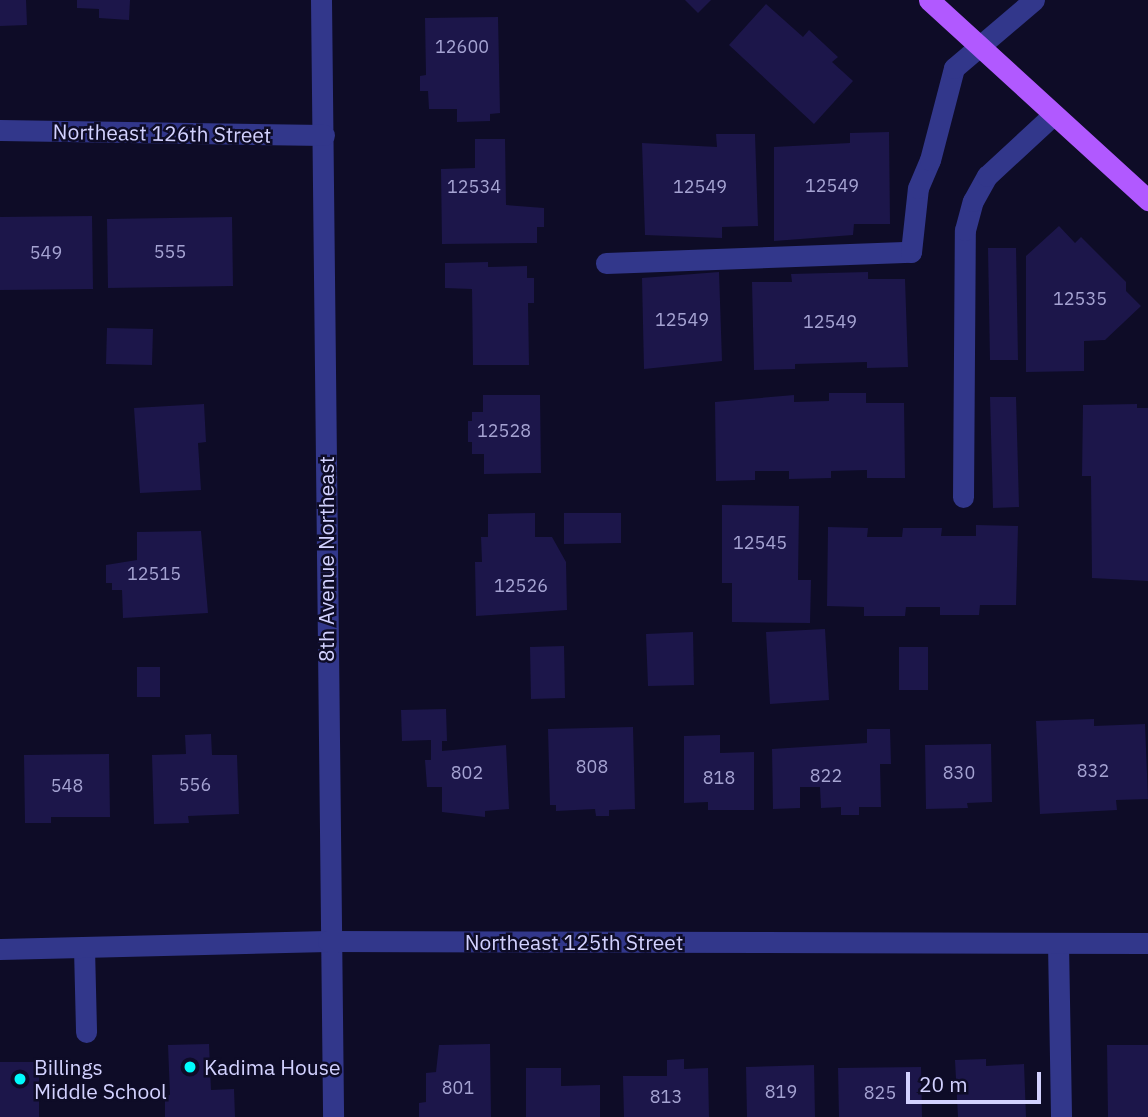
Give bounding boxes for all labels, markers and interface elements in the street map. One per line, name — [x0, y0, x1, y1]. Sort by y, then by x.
house number: 12600 — [435, 36, 489, 58]
street label: Northeast 126th Street — [53, 118, 271, 148]
house number: 12549 — [805, 175, 859, 197]
house number: 12534 — [447, 176, 501, 198]
house number: 12549 — [673, 176, 727, 198]
house number: 555 — [154, 241, 186, 263]
house number: 549 — [30, 242, 62, 264]
house number: 12535 — [1053, 288, 1107, 310]
house number: 12549 — [655, 309, 709, 331]
house number: 12549 — [803, 311, 857, 333]
house number: 12528 — [477, 420, 531, 442]
street label: 8th Avenue Northeast — [313, 456, 339, 662]
house number: 12545 — [733, 532, 787, 554]
house number: 12515 — [127, 563, 181, 585]
house number: 12526 — [494, 575, 548, 597]
house number: 808 — [576, 756, 608, 778]
house number: 832 — [1077, 760, 1109, 782]
house number: 802 — [451, 762, 483, 784]
house number: 830 — [943, 762, 975, 784]
house number: 822 — [810, 765, 842, 787]
house number: 818 — [703, 767, 735, 789]
house number: 556 — [179, 774, 211, 796]
house number: 548 — [51, 775, 83, 797]
street label: Northeast 125th Street — [465, 929, 683, 955]
place label: Billings Middle School — [34, 1054, 167, 1104]
place label: Kadima House — [204, 1054, 340, 1080]
scale bar — [910, 1058, 1045, 1102]
marker: Kadima House — [182, 1059, 198, 1075]
text: 20 m — [919, 1070, 968, 1098]
marker: Billings Middle School — [12, 1071, 28, 1087]
house number: 801 — [442, 1077, 474, 1099]
house number: 819 — [765, 1081, 797, 1103]
house number: 825 — [864, 1082, 896, 1104]
house number: 813 — [650, 1086, 682, 1108]

